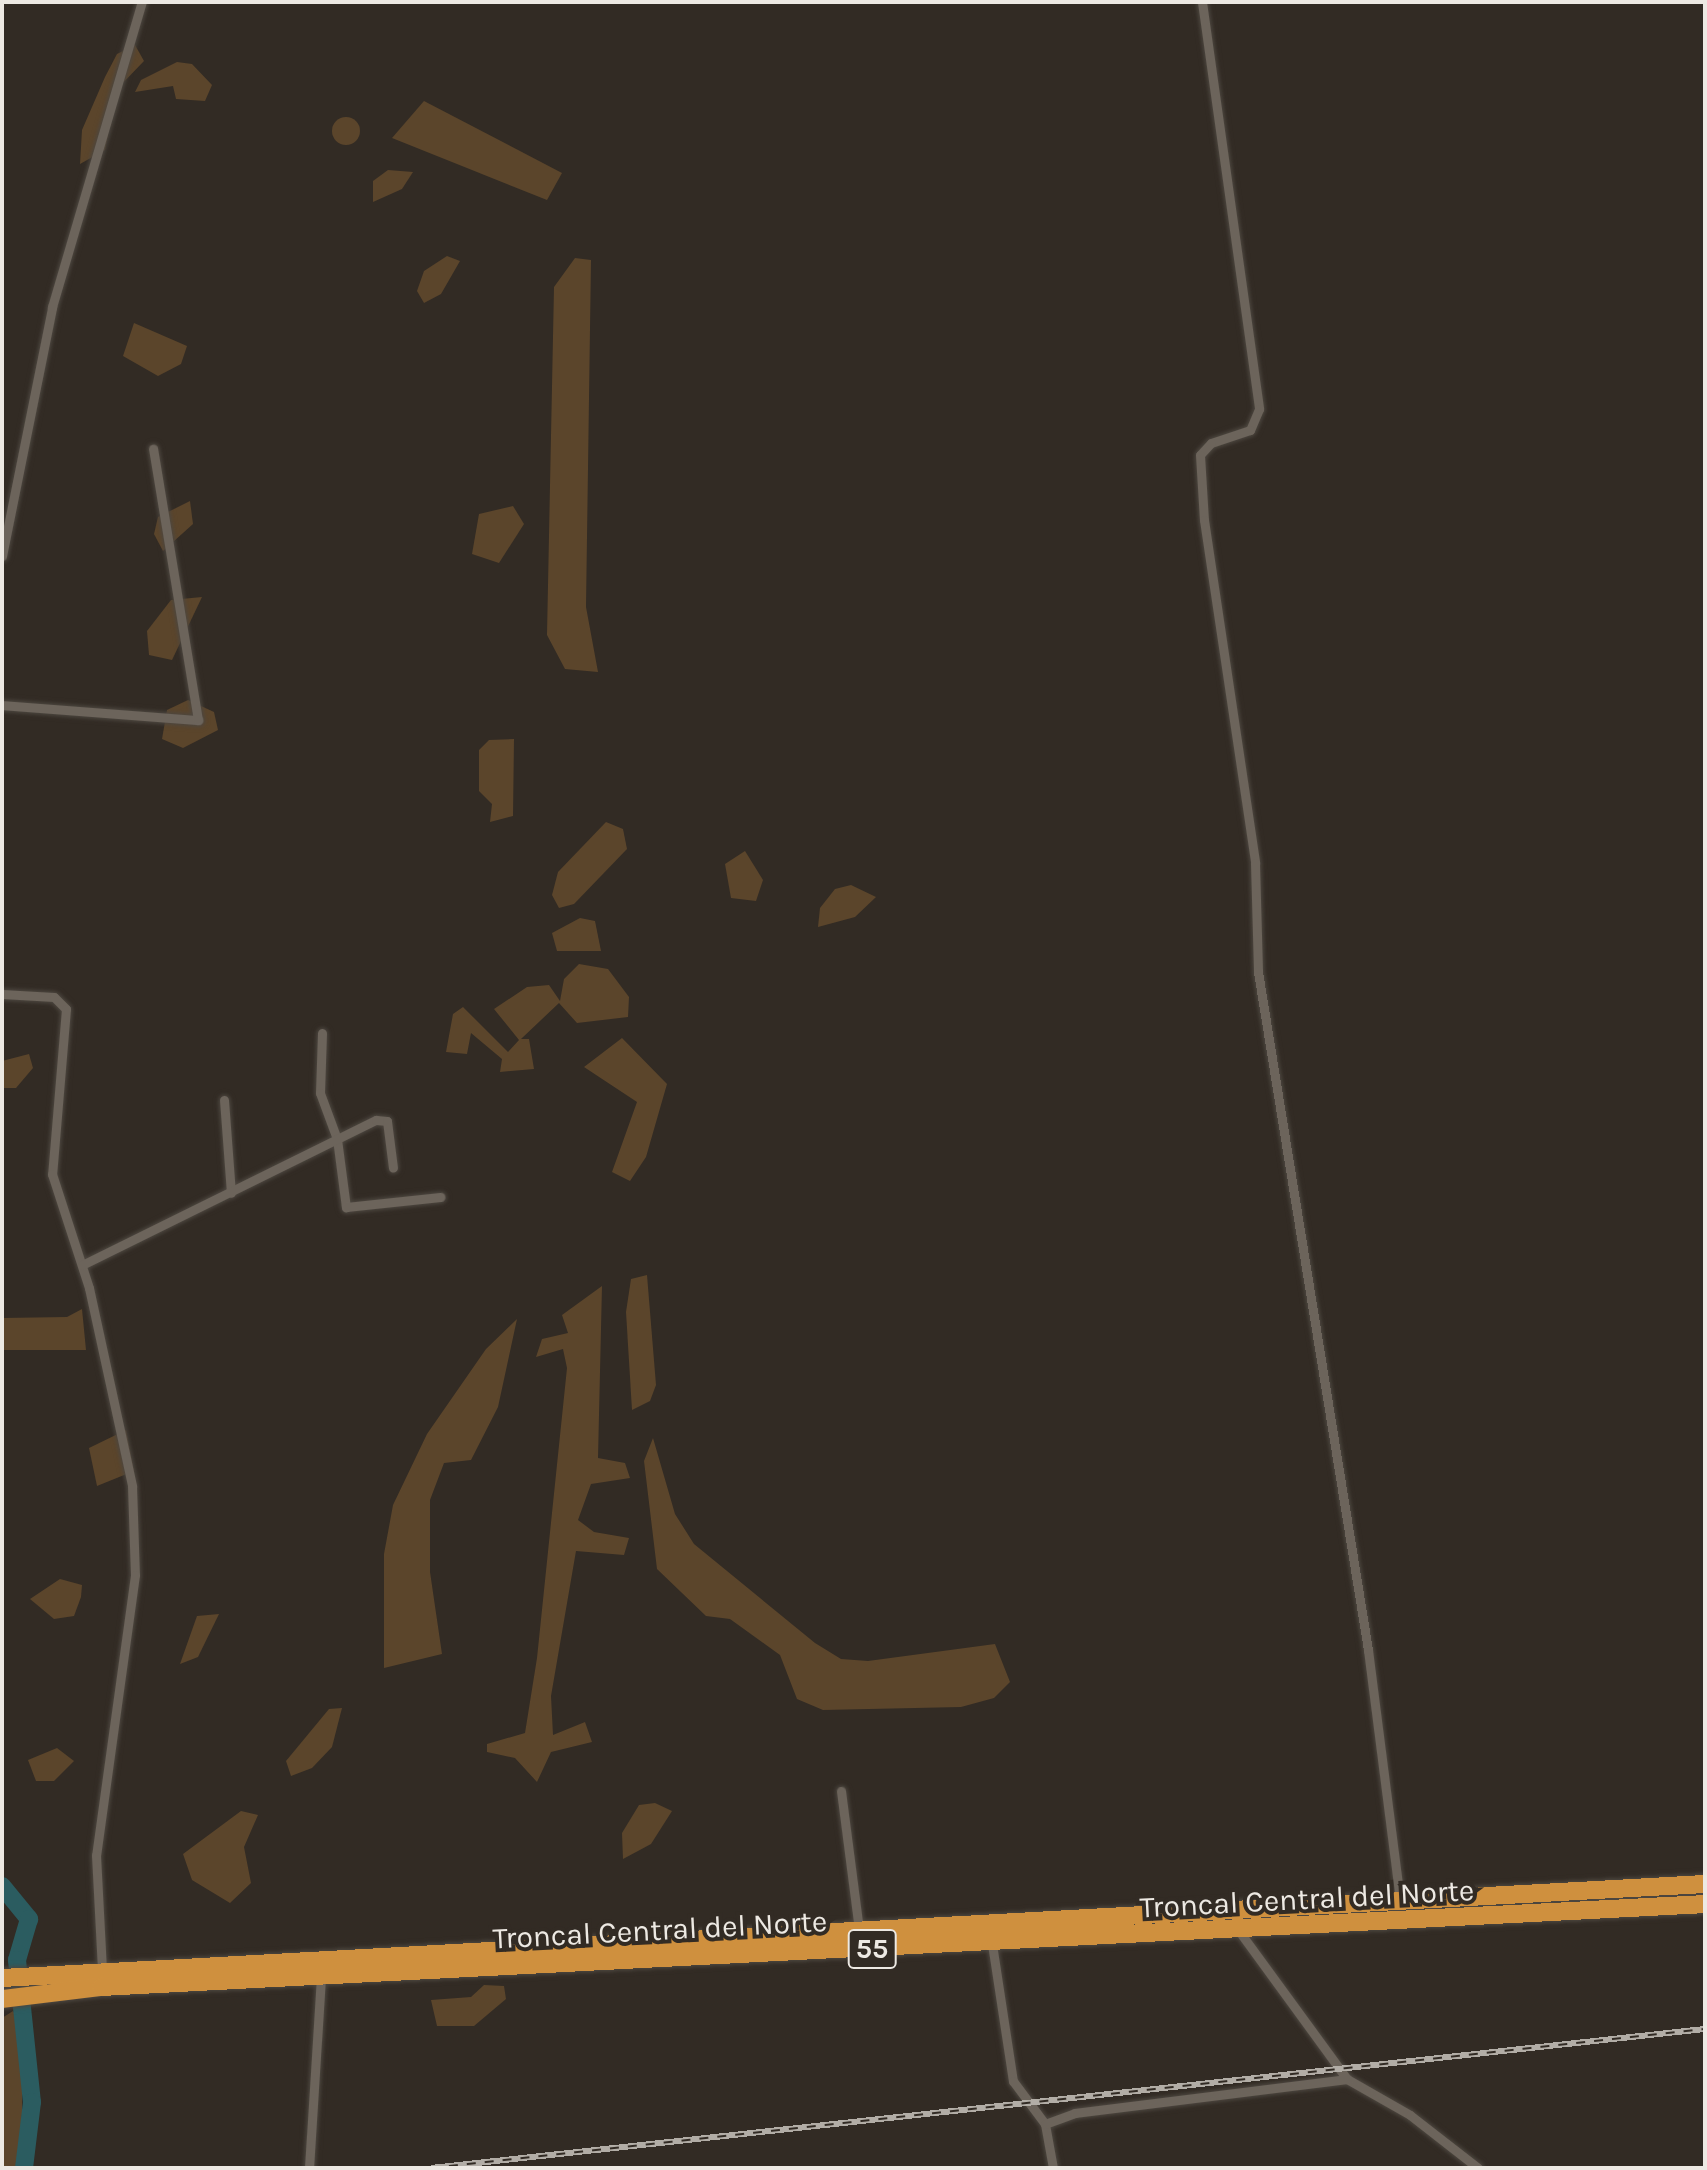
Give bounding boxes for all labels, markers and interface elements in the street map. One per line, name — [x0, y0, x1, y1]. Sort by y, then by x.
street label: Troncal Central del Norte — [1139, 1872, 1475, 1926]
street label: Troncal Central del Norte — [492, 1903, 828, 1957]
road number: 55 — [846, 1925, 898, 1973]

